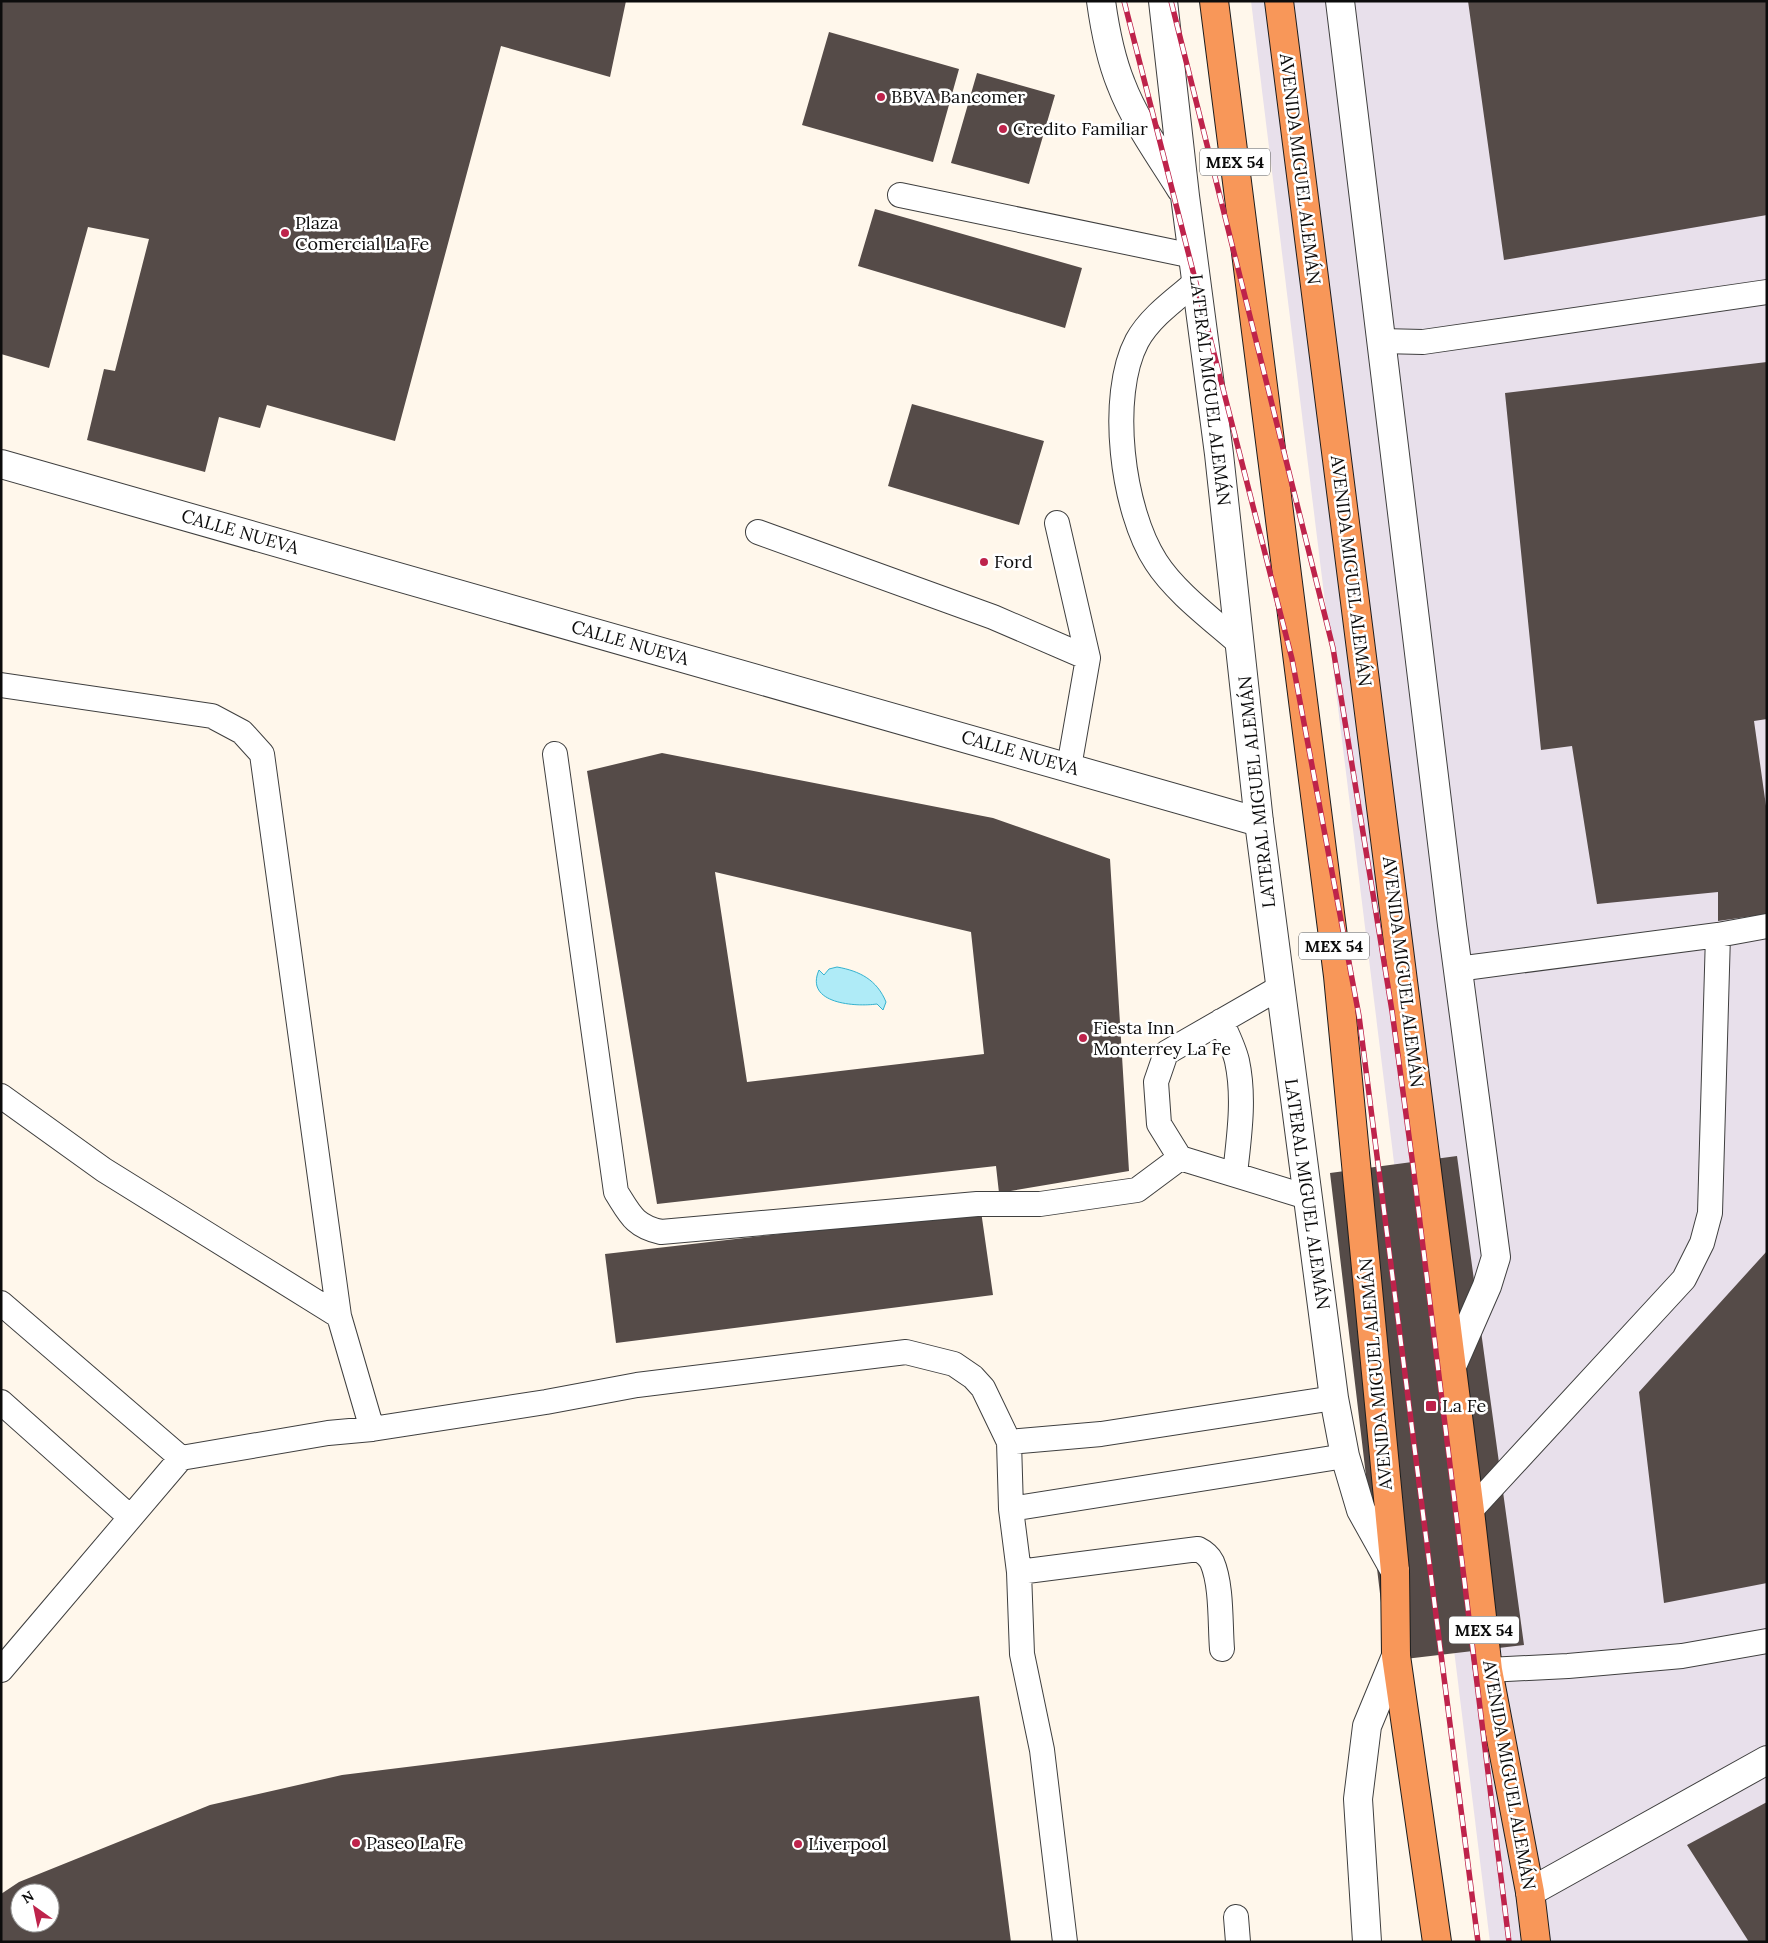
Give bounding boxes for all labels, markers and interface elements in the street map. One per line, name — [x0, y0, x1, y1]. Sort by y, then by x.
street label: AVENIDA MIGUEL ALEMÁN — [1275, 51, 1326, 286]
place label: BBVA Bancomer — [891, 85, 1025, 108]
marker: BBVA Bancomer — [875, 91, 887, 103]
place label: Credito Familiar — [1013, 117, 1148, 140]
marker: Credito Familiar — [997, 123, 1009, 135]
road number: MEX 54 — [1200, 148, 1270, 176]
place label: Plaza Comercial La Fe — [295, 211, 430, 255]
marker: Plaza Comercial La Fe — [279, 227, 291, 239]
street label: LATERAL MIGUEL ALEMÁN — [1185, 273, 1236, 507]
street label: AVENIDA MIGUEL ALEMÁN — [1326, 453, 1377, 688]
street label: CALLE NUEVA — [179, 504, 302, 559]
place label: Ford — [994, 550, 1033, 573]
marker: Ford — [978, 556, 990, 568]
street label: CALLE NUEVA — [569, 615, 692, 670]
street label: LATERAL MIGUEL ALEMÁN — [1233, 675, 1280, 909]
street label: CALLE NUEVA — [959, 725, 1082, 780]
street label: AVENIDA MIGUEL ALEMÁN — [1378, 854, 1429, 1089]
road number: MEX 54 — [1299, 932, 1369, 959]
place label: Fiesta Inn Monterrey La Fe — [1093, 1016, 1231, 1060]
marker: Fiesta Inn Monterrey La Fe — [1077, 1032, 1089, 1044]
street label: LATERAL MIGUEL ALEMÁN — [1280, 1077, 1335, 1311]
street label: AVENIDA MIGUEL ALEMÁN — [1354, 1257, 1397, 1492]
place label: La Fe — [1442, 1394, 1486, 1417]
marker: La Fe — [1424, 1399, 1438, 1413]
road number: MEX 54 — [1449, 1616, 1519, 1644]
street label: AVENIDA MIGUEL ALEMÁN — [1478, 1657, 1541, 1892]
place label: Paseo La Fe — [366, 1831, 464, 1854]
place label: Liverpool — [808, 1832, 887, 1855]
marker: Paseo La Fe — [350, 1837, 362, 1849]
marker: Liverpool — [792, 1838, 804, 1850]
north arrow — [10, 1883, 60, 1933]
text: N — [18, 1887, 38, 1908]

